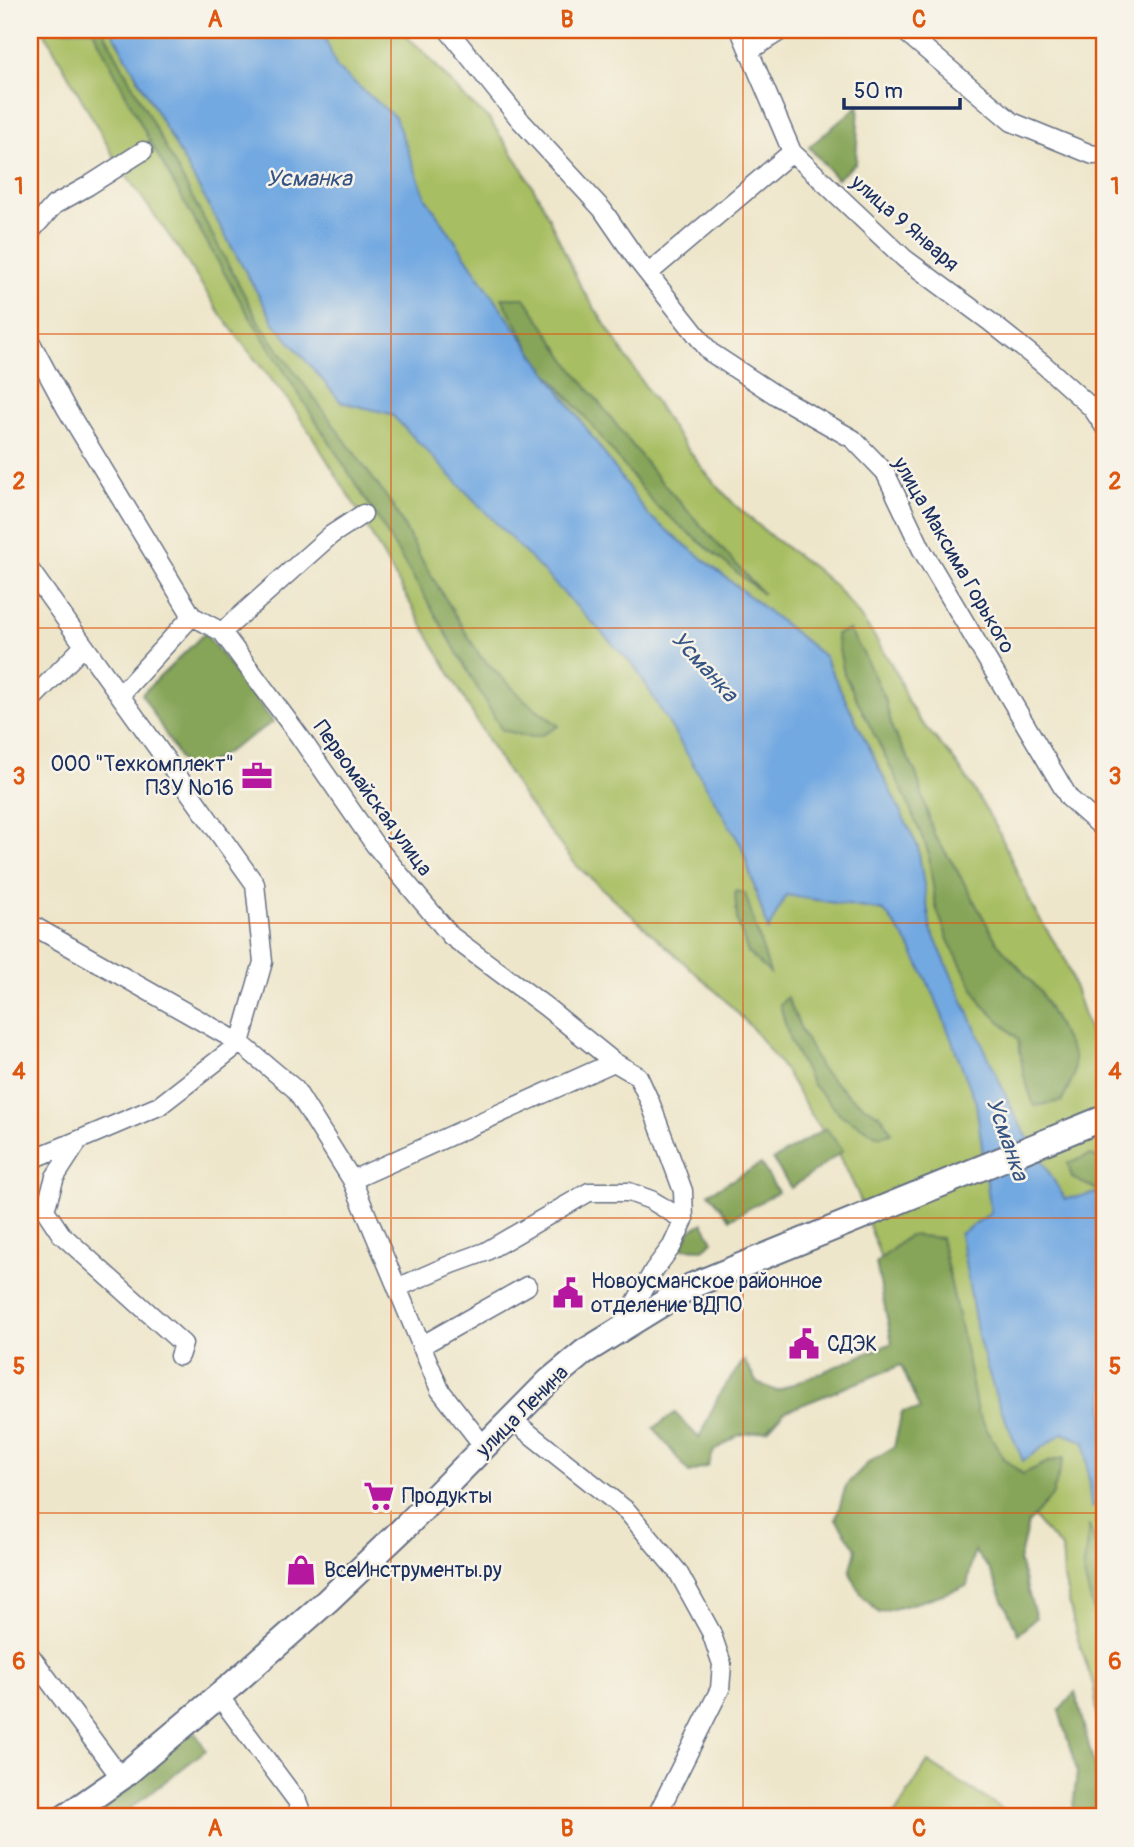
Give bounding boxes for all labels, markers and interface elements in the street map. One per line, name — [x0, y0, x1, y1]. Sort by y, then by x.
text: A — [208, 5, 223, 34]
text: B — [560, 5, 574, 34]
text: C — [912, 5, 926, 34]
scale bar — [844, 66, 959, 110]
text: 50 m — [854, 78, 903, 105]
water label: Усманка — [266, 164, 353, 193]
street label: улица 9 Января — [844, 168, 964, 278]
text: 1 — [15, 172, 24, 201]
text: 1 — [1111, 172, 1120, 201]
street label: улица Максима Горького — [886, 451, 1021, 658]
text: 2 — [13, 467, 26, 496]
text: 2 — [1109, 467, 1122, 496]
water label: Усманка — [665, 625, 745, 709]
street label: Первомайская улица — [307, 715, 438, 882]
place label: ООО "Техкомплект" ПЗУ №16 — [50, 751, 234, 802]
office icon: ООО "Техкомплект" ПЗУ №16 — [240, 759, 274, 793]
text: 3 — [13, 762, 25, 791]
text: 3 — [1109, 762, 1121, 791]
text: 4 — [12, 1057, 26, 1086]
text: 4 — [1108, 1057, 1122, 1086]
water label: Усманка — [980, 1094, 1036, 1185]
place label: Новоусманское районное отделение ВДПО — [591, 1268, 823, 1319]
public building icon: Новоусманское районное отделение ВДПО — [551, 1276, 585, 1310]
public building icon: СДЭК — [787, 1327, 821, 1361]
place label: СДЭК — [827, 1331, 877, 1358]
text: 5 — [13, 1352, 25, 1381]
text: 5 — [1109, 1352, 1121, 1381]
street label: улица Ленина — [470, 1359, 574, 1464]
supermarket icon: Продукты — [362, 1479, 396, 1513]
place label: Продукты — [402, 1483, 492, 1510]
shop icon: ВсеИнструменты.ру — [284, 1553, 318, 1587]
place label: ВсеИнструменты.ру — [324, 1557, 502, 1584]
text: 6 — [12, 1647, 26, 1676]
text: 6 — [1108, 1647, 1122, 1676]
text: A — [208, 1814, 223, 1843]
text: B — [560, 1814, 574, 1843]
text: C — [912, 1814, 926, 1843]

